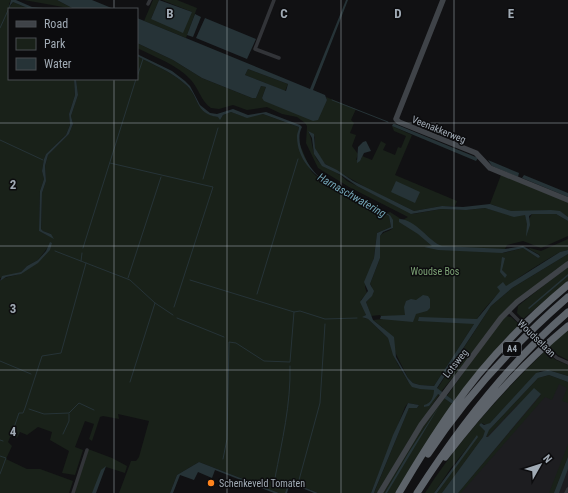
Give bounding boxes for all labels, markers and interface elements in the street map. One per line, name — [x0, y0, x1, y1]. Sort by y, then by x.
text: B — [166, 6, 174, 21]
text: C — [280, 6, 288, 21]
text: D — [394, 6, 402, 21]
text: E — [508, 6, 515, 21]
legend — [8, 8, 138, 80]
text: Road — [44, 17, 68, 31]
text: Park — [44, 37, 66, 51]
text: Water — [44, 57, 72, 71]
street label: Veenakkerweg — [410, 114, 467, 145]
water label: Harnaschwatering — [315, 171, 389, 221]
text: 2 — [10, 177, 17, 192]
park label: Woudse Bos — [411, 266, 460, 277]
text: 3 — [10, 301, 16, 316]
street label: Woudselaan — [515, 318, 558, 359]
road number: A4 — [503, 342, 521, 356]
street label: Lotsweg — [441, 347, 470, 380]
text: 4 — [10, 424, 17, 439]
north arrow — [520, 445, 560, 485]
text: N — [540, 452, 555, 466]
marker: Schenkeveld Tomaten — [206, 478, 216, 488]
place label: Schenkeveld Tomaten — [219, 478, 305, 489]

